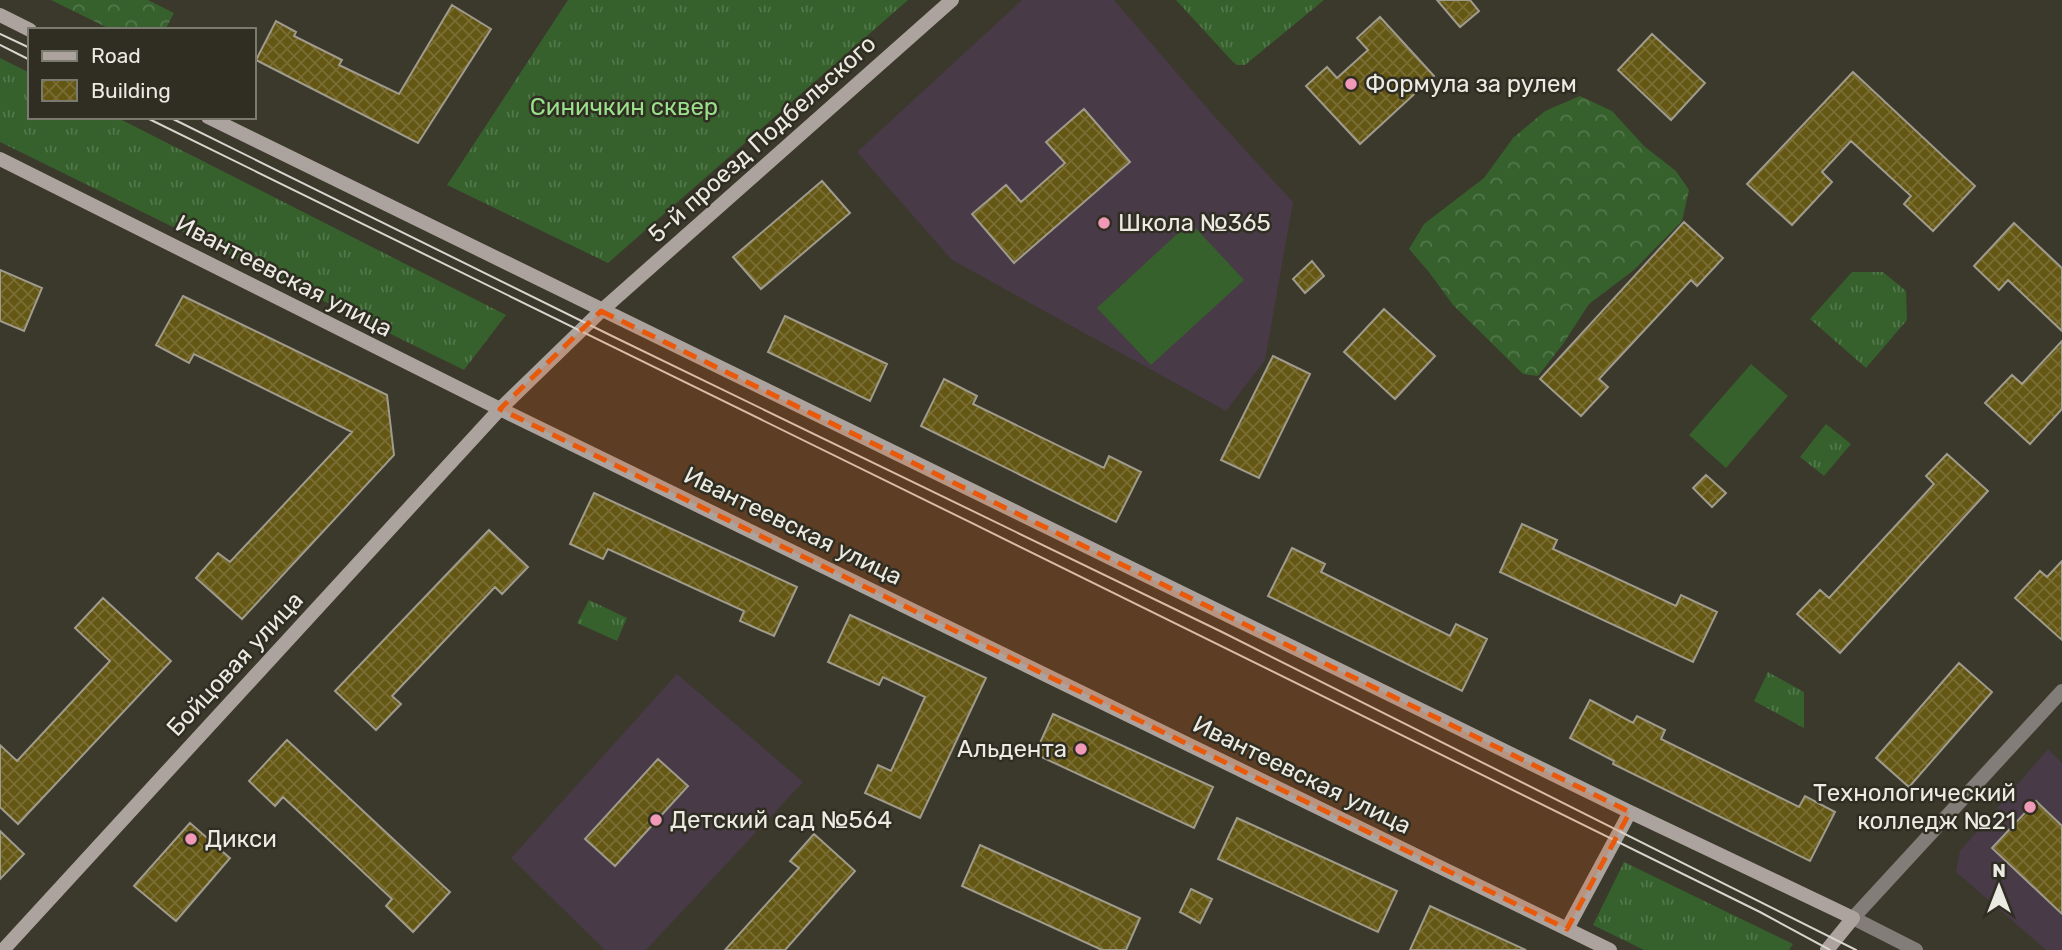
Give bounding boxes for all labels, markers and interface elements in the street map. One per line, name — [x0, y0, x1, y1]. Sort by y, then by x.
legend — [28, 28, 256, 119]
street label: 5-й проезд Подбельского — [643, 29, 881, 249]
text: Road — [91, 43, 141, 68]
place label: Формула за рулем — [1365, 70, 1577, 98]
marker: Формула за рулем — [1343, 76, 1359, 92]
text: Building — [91, 78, 171, 103]
park label: Синичкин сквер — [530, 93, 718, 121]
street label: Ивантеевская улица — [171, 209, 397, 343]
place label: Школа №365 — [1118, 209, 1271, 237]
marker: Школа №365 — [1096, 215, 1112, 231]
street label: Ивантеевская улица — [679, 461, 907, 591]
street label: Бойцовая улица — [161, 586, 309, 742]
street label: Ивантеевская улица — [1188, 710, 1416, 840]
place label: Альдента — [957, 735, 1067, 763]
marker: Альдента — [1073, 741, 1089, 757]
place label: Технологический колледж №21 — [1813, 779, 2016, 835]
marker: Технологический колледж №21 — [2022, 799, 2038, 815]
place label: Детский сад №564 — [670, 806, 892, 834]
marker: Детский сад №564 — [648, 812, 664, 828]
place label: Дикси — [205, 825, 277, 853]
marker: Дикси — [183, 831, 199, 847]
north arrow — [1964, 852, 2034, 922]
text: N — [1992, 859, 2006, 882]

